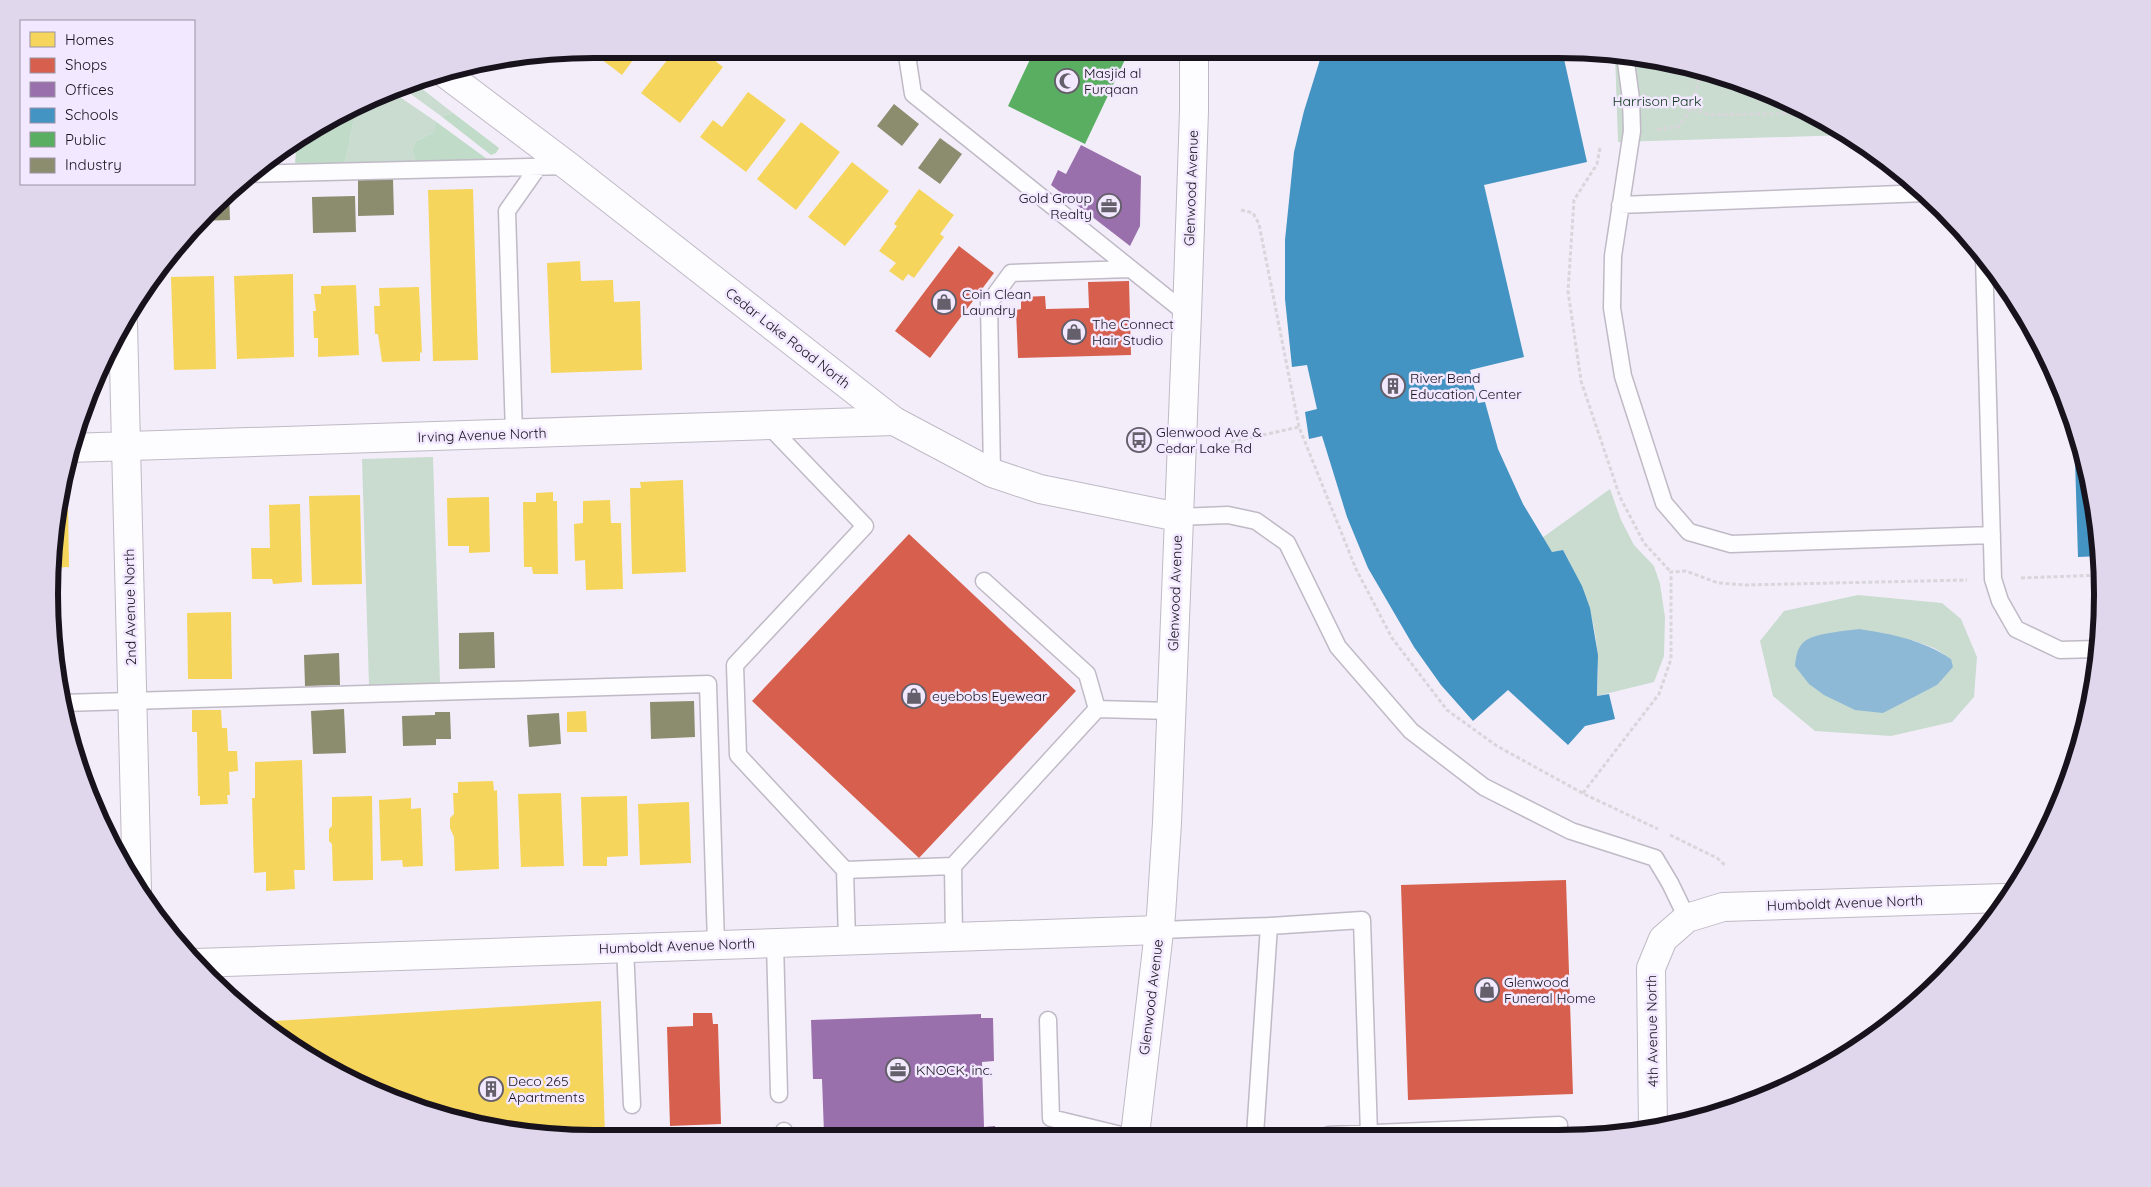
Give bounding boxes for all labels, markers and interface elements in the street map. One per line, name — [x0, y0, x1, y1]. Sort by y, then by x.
legend — [20, 20, 195, 185]
text: Homes — [65, 30, 114, 49]
text: Shops — [65, 55, 107, 74]
place label: Masjid al Furqaan — [1084, 64, 1141, 98]
mosque icon: Masjid al Furqaan — [1054, 68, 1080, 94]
text: Offices — [65, 80, 114, 99]
park label: Harrison Park — [1613, 92, 1701, 110]
text: Schools — [65, 105, 118, 124]
street label: Glenwood Avenue — [1180, 129, 1202, 247]
text: Public — [65, 130, 106, 149]
text: Industry — [65, 155, 122, 174]
place label: Gold Group Realty — [1019, 189, 1092, 223]
office icon: Gold Group Realty — [1096, 193, 1122, 219]
street label: Cedar Lake Road North — [722, 284, 854, 392]
place label: Coin Clean Laundry — [962, 285, 1031, 319]
shop icon: Coin Clean Laundry — [931, 289, 957, 315]
place label: The Connect Hair Studio — [1092, 315, 1174, 349]
shop icon: The Connect Hair Studio — [1061, 319, 1087, 345]
place label: River Bend Education Center — [1410, 369, 1522, 403]
building icon: River Bend Education Center — [1380, 373, 1406, 399]
place label: Glenwood Ave & Cedar Lake Rd — [1156, 423, 1262, 457]
street label: Irving Avenue North — [417, 424, 547, 446]
bus stop icon: Glenwood Ave & Cedar Lake Rd — [1126, 427, 1152, 453]
street label: Glenwood Avenue — [1164, 534, 1186, 652]
street label: 2nd Avenue North — [120, 549, 140, 665]
shop icon: eyebobs Eyewear — [901, 683, 927, 709]
place label: eyebobs Eyewear — [932, 687, 1048, 705]
street label: Humboldt Avenue North — [1767, 891, 1923, 915]
street label: Humboldt Avenue North — [599, 934, 755, 958]
street label: Glenwood Avenue — [1135, 938, 1167, 1056]
place label: Glenwood Funeral Home — [1504, 973, 1596, 1007]
street label: 4th Avenue North — [1642, 975, 1662, 1087]
shop icon: Glenwood Funeral Home — [1474, 977, 1500, 1003]
office icon: KNOCK, inc. — [885, 1057, 911, 1083]
place label: KNOCK, inc. — [916, 1061, 992, 1079]
place label: Deco 265 Apartments — [508, 1072, 585, 1106]
building icon: Deco 265 Apartments — [478, 1076, 504, 1102]

